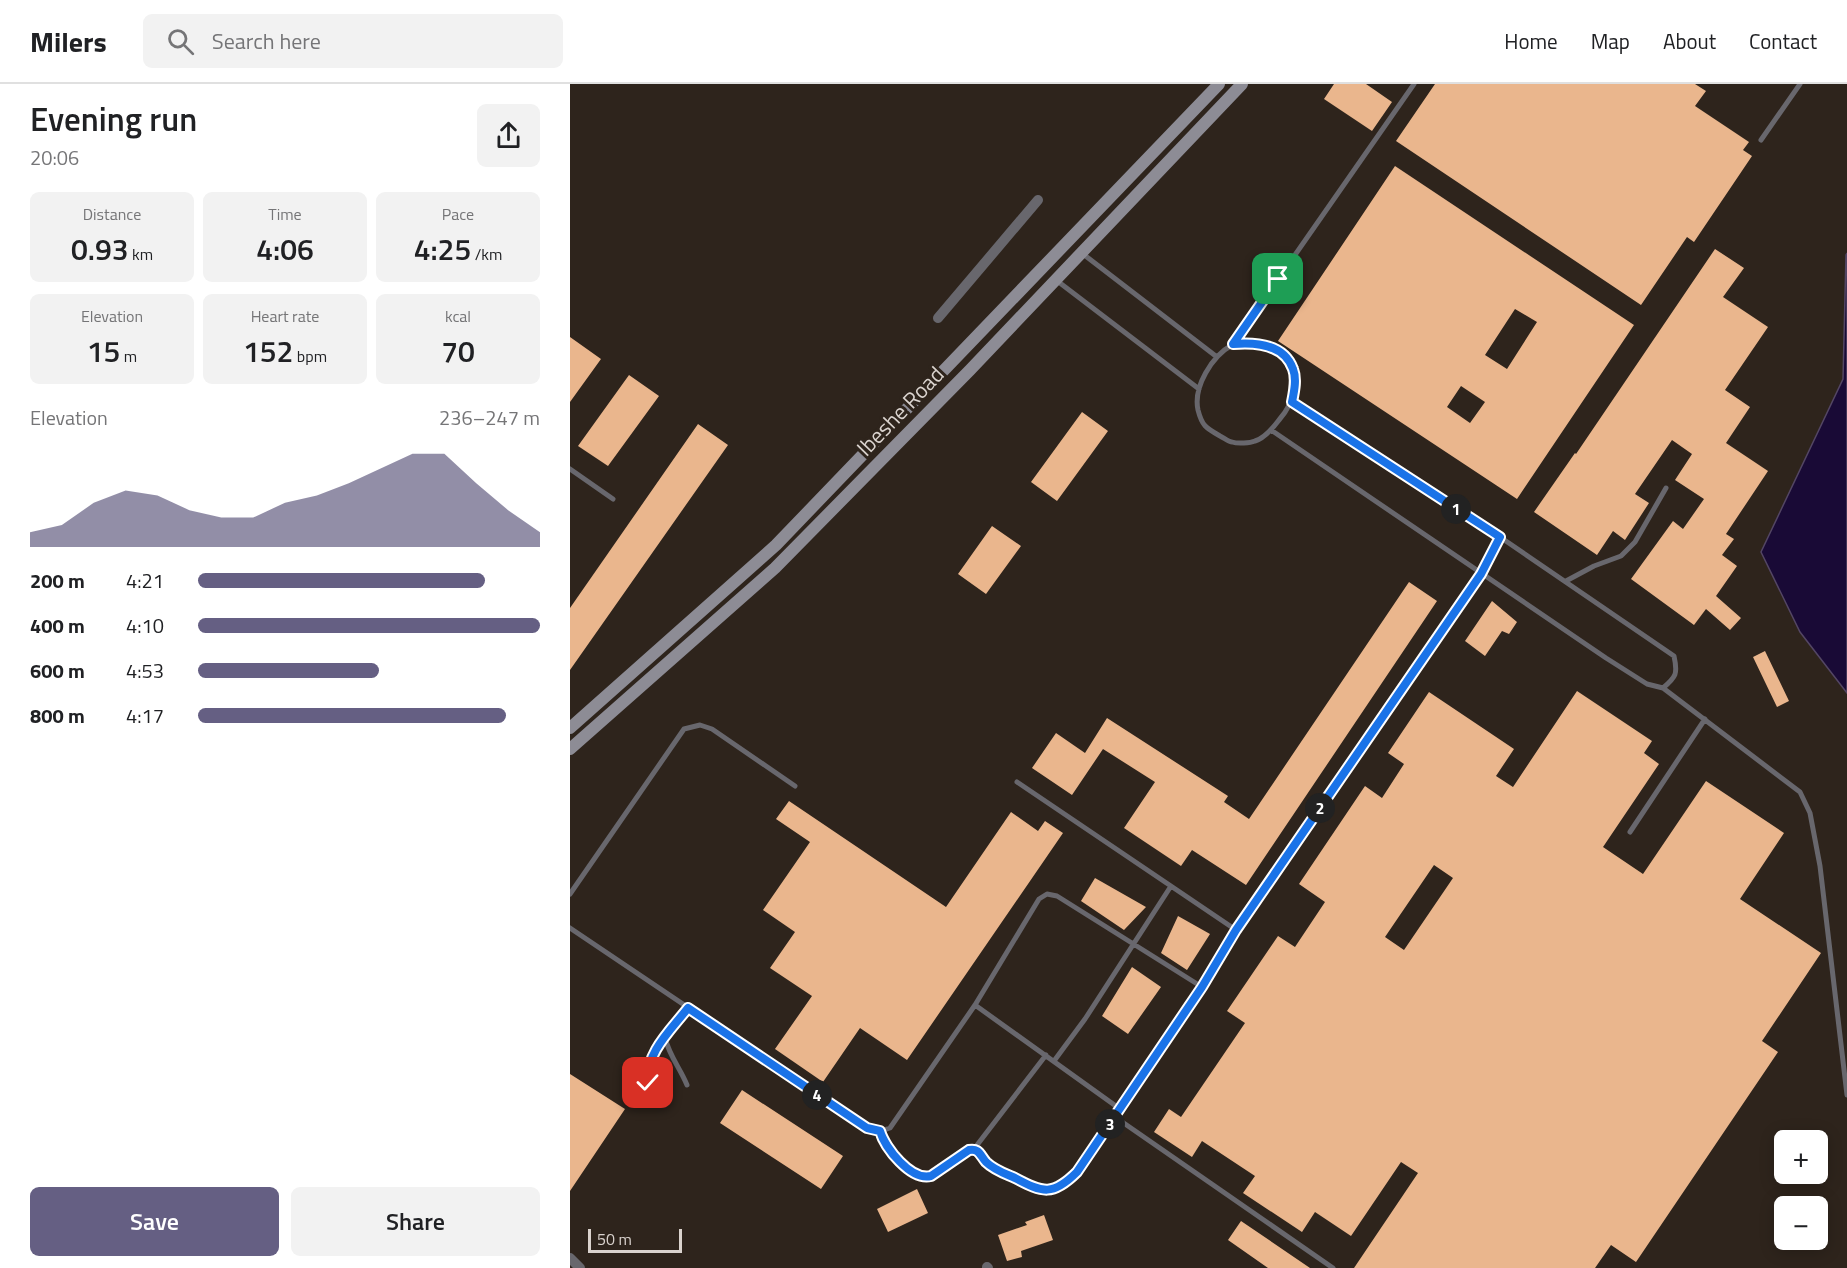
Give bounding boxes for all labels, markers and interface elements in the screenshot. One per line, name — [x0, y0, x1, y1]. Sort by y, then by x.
search box — [143, 14, 563, 68]
text: Milers — [30, 20, 107, 63]
text: Search here — [212, 24, 321, 58]
icon: search — [164, 25, 197, 58]
text: Home — [1504, 25, 1558, 57]
text: Map — [1591, 25, 1630, 57]
text: About — [1663, 25, 1716, 57]
text: Contact — [1749, 25, 1817, 57]
text: Evening run — [30, 94, 197, 144]
button: share — [477, 104, 540, 167]
text: 20:06 — [30, 142, 79, 173]
text: Distance — [83, 202, 141, 226]
text: Time — [268, 202, 302, 226]
text: Pace — [442, 202, 474, 226]
text: 0.93 — [71, 226, 129, 272]
text: 4:06 — [256, 226, 314, 272]
text: 4:25 — [414, 226, 471, 272]
text: km — [129, 242, 153, 266]
text: /km — [471, 242, 502, 266]
pin — [1252, 253, 1303, 304]
icon: arrive — [1261, 262, 1294, 295]
text: Elevation — [81, 304, 143, 328]
text: Heart rate — [251, 304, 319, 328]
text: kcal — [445, 304, 471, 328]
text: 15 — [87, 328, 120, 374]
text: 152 — [243, 328, 293, 374]
text: 70 — [441, 328, 475, 374]
text: m — [120, 344, 137, 368]
text: bpm — [293, 344, 327, 368]
street label: Ibeshe Road — [848, 358, 952, 464]
text: Elevation — [30, 402, 108, 433]
text: 236–247 m — [439, 402, 540, 433]
pin: 1 — [1441, 494, 1471, 524]
text: 1 — [1452, 497, 1460, 521]
text: 200 m — [30, 565, 85, 596]
text: 4:21 — [126, 565, 164, 596]
text: 400 m — [30, 610, 85, 641]
text: 4:10 — [126, 610, 164, 641]
text: 600 m — [30, 655, 85, 686]
text: 4:53 — [126, 655, 164, 686]
text: 800 m — [30, 700, 85, 731]
text: 4:17 — [126, 700, 164, 731]
pin: 2 — [1305, 793, 1335, 823]
text: 2 — [1316, 796, 1324, 820]
pin — [622, 1057, 673, 1108]
icon: check — [631, 1066, 664, 1099]
pin: 4 — [802, 1080, 832, 1110]
text: 4 — [813, 1083, 821, 1107]
pin: 3 — [1095, 1109, 1125, 1139]
text: 3 — [1106, 1112, 1114, 1136]
map controls — [1774, 1130, 1828, 1250]
button: + — [1774, 1130, 1828, 1184]
button: Save — [30, 1187, 279, 1256]
button: Share — [291, 1187, 540, 1256]
button: − — [1774, 1196, 1828, 1250]
scale bar — [588, 1226, 682, 1254]
text: 50 m — [597, 1227, 632, 1251]

